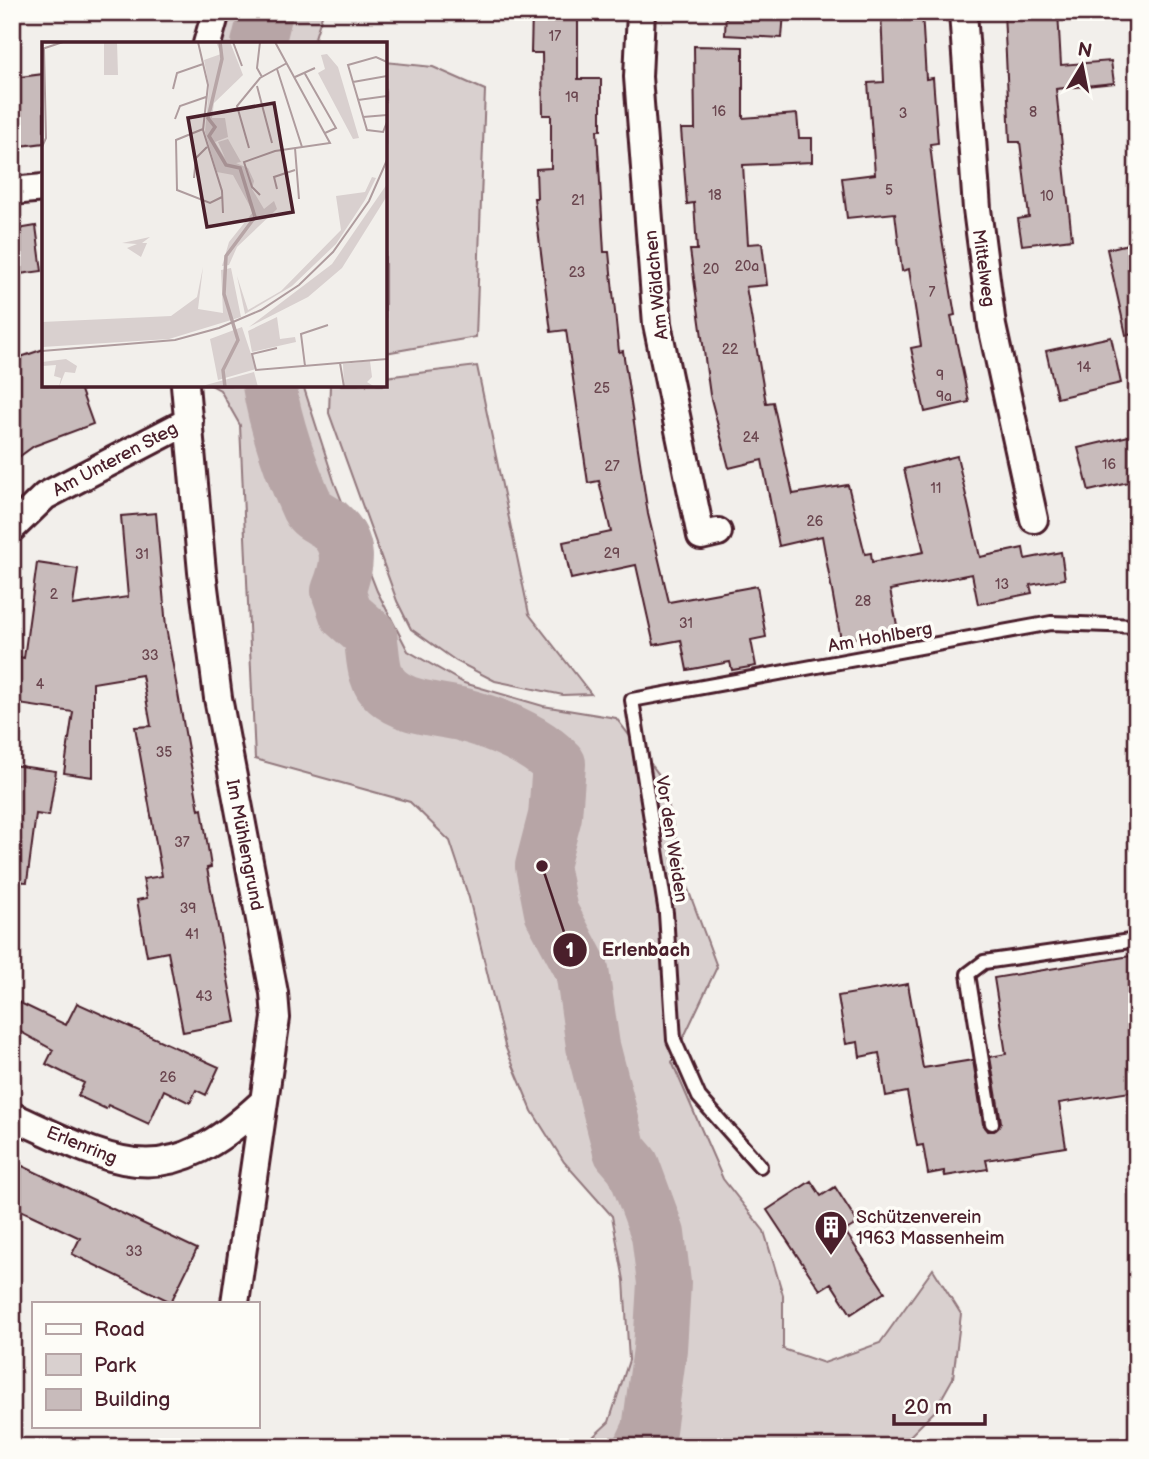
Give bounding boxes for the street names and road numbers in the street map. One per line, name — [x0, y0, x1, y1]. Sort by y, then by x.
street label: Mittelweg — [968, 228, 999, 308]
street label: Am Wäldchen — [640, 229, 673, 341]
street label: Am Unteren Steg — [49, 418, 181, 501]
street label: Am Hohlberg — [826, 618, 934, 657]
street label: Vor den Weiden — [651, 774, 692, 904]
street label: Im Mühlengrund — [222, 778, 268, 912]
street label: Erlenring — [43, 1122, 120, 1169]

